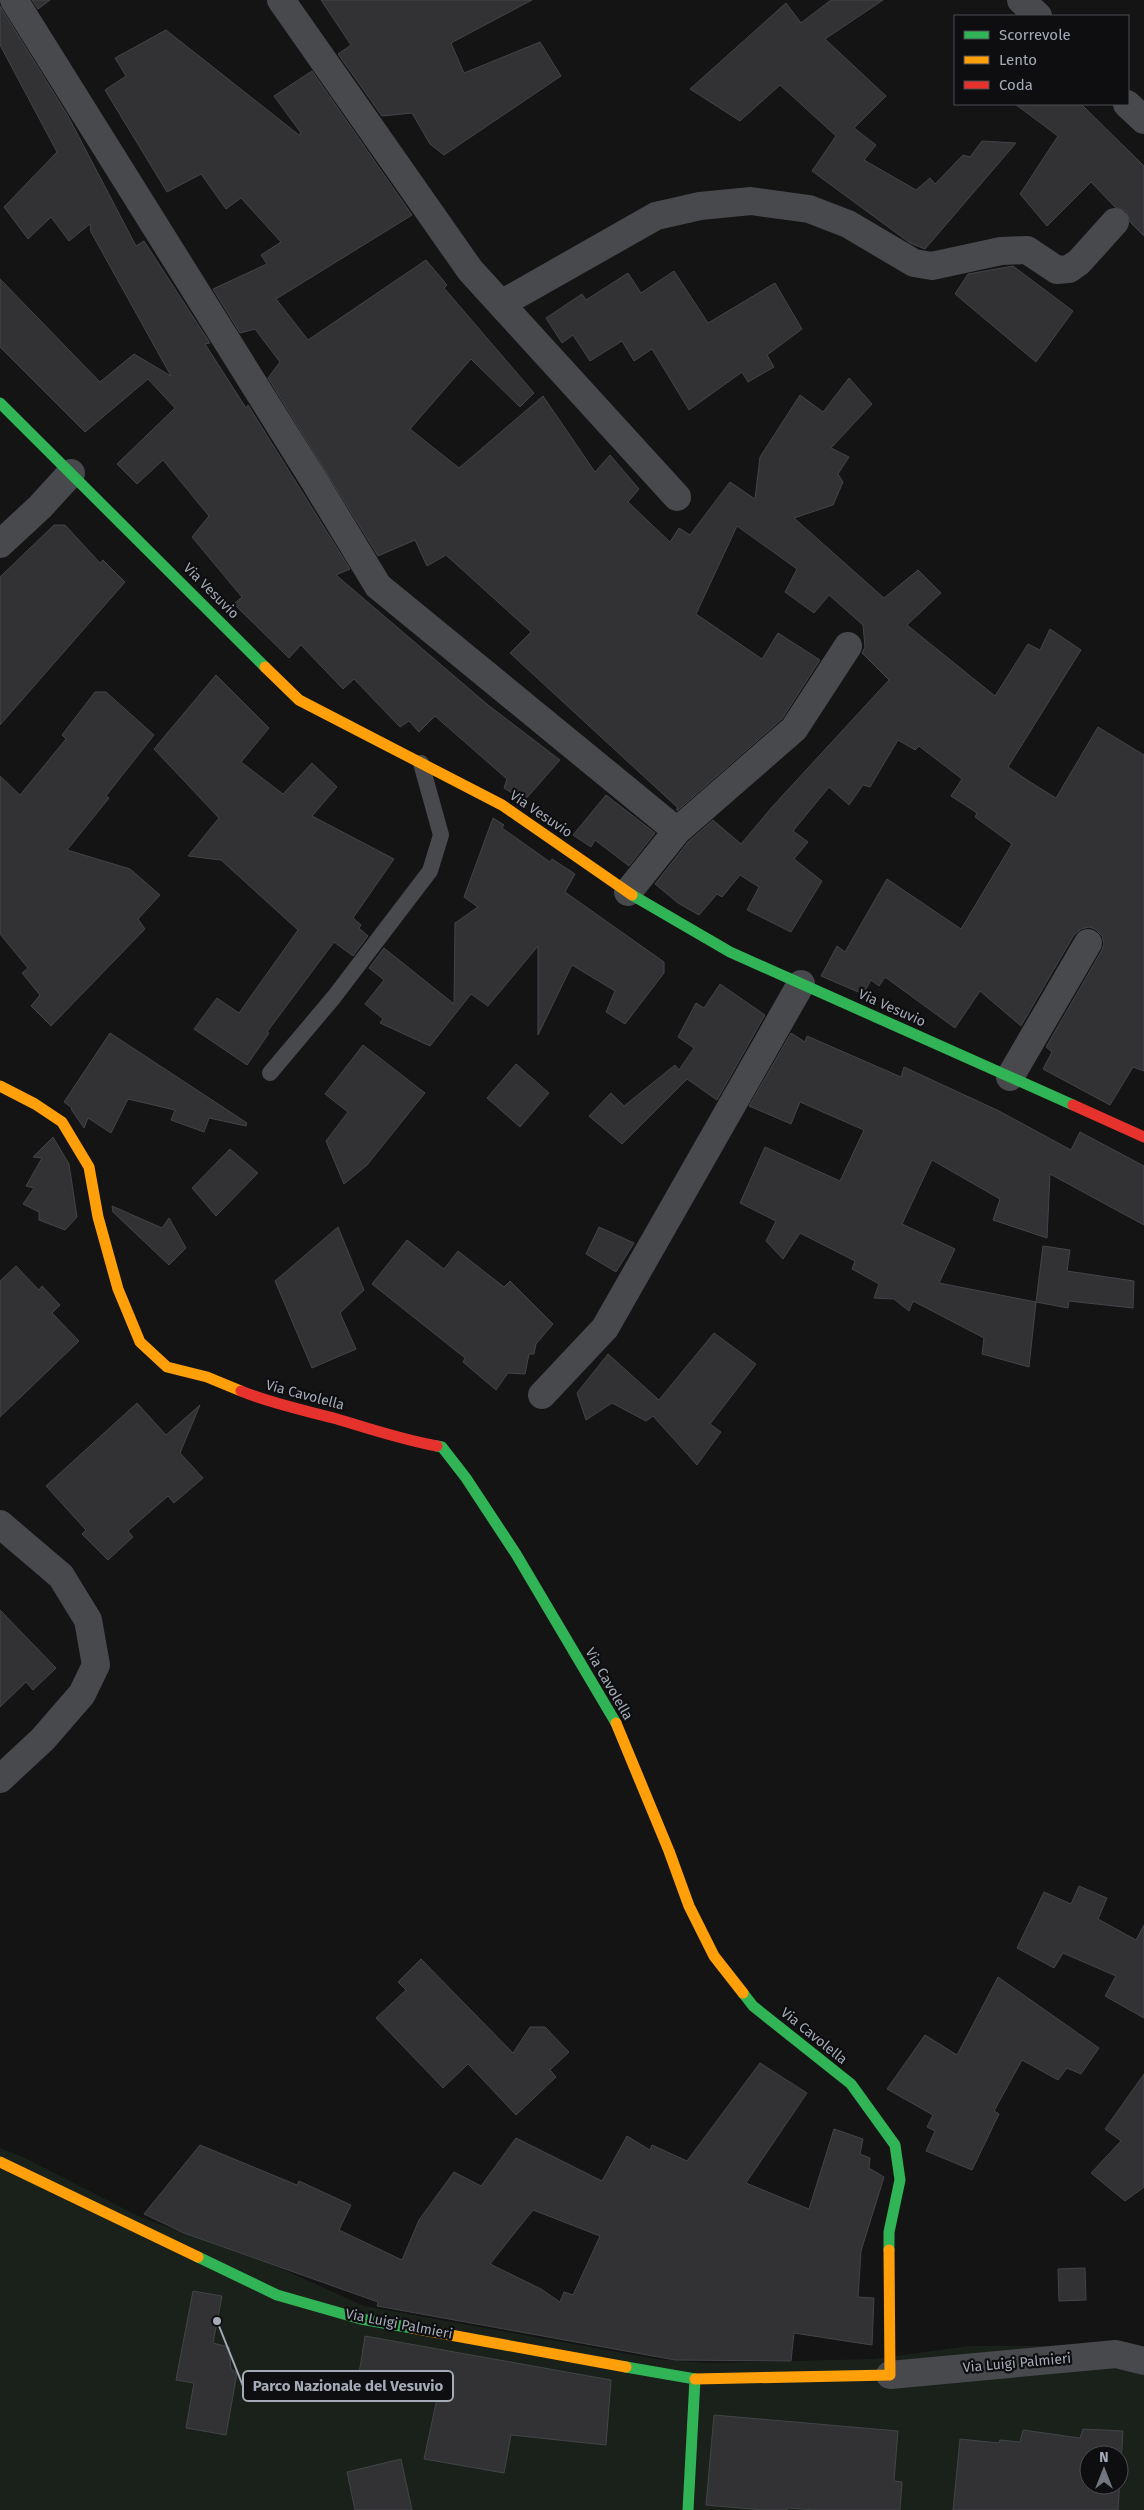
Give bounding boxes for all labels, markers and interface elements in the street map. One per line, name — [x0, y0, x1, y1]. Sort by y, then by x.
legend — [954, 15, 1129, 105]
text: Scorrevole — [999, 26, 1071, 44]
text: Lento — [999, 51, 1037, 69]
text: Coda — [999, 76, 1033, 94]
street label: Via Vesuvio — [180, 560, 242, 622]
street label: Via Vesuvio — [506, 787, 576, 841]
street label: Via Vesuvio — [856, 986, 928, 1030]
street label: Via Cavolella — [264, 1376, 346, 1414]
street label: Via Cavolella — [581, 1645, 637, 1723]
street label: Via Cavolella — [777, 2004, 851, 2068]
street label: Via Luigi Palmieri — [344, 2305, 454, 2343]
street label: Via Luigi Palmieri — [962, 2350, 1072, 2376]
callout: Parco Nazionale del Vesuvio — [243, 2371, 453, 2401]
text: Parco Nazionale del Vesuvio — [253, 2377, 443, 2395]
north arrow — [1079, 2445, 1129, 2495]
text: N — [1099, 2449, 1109, 2466]

